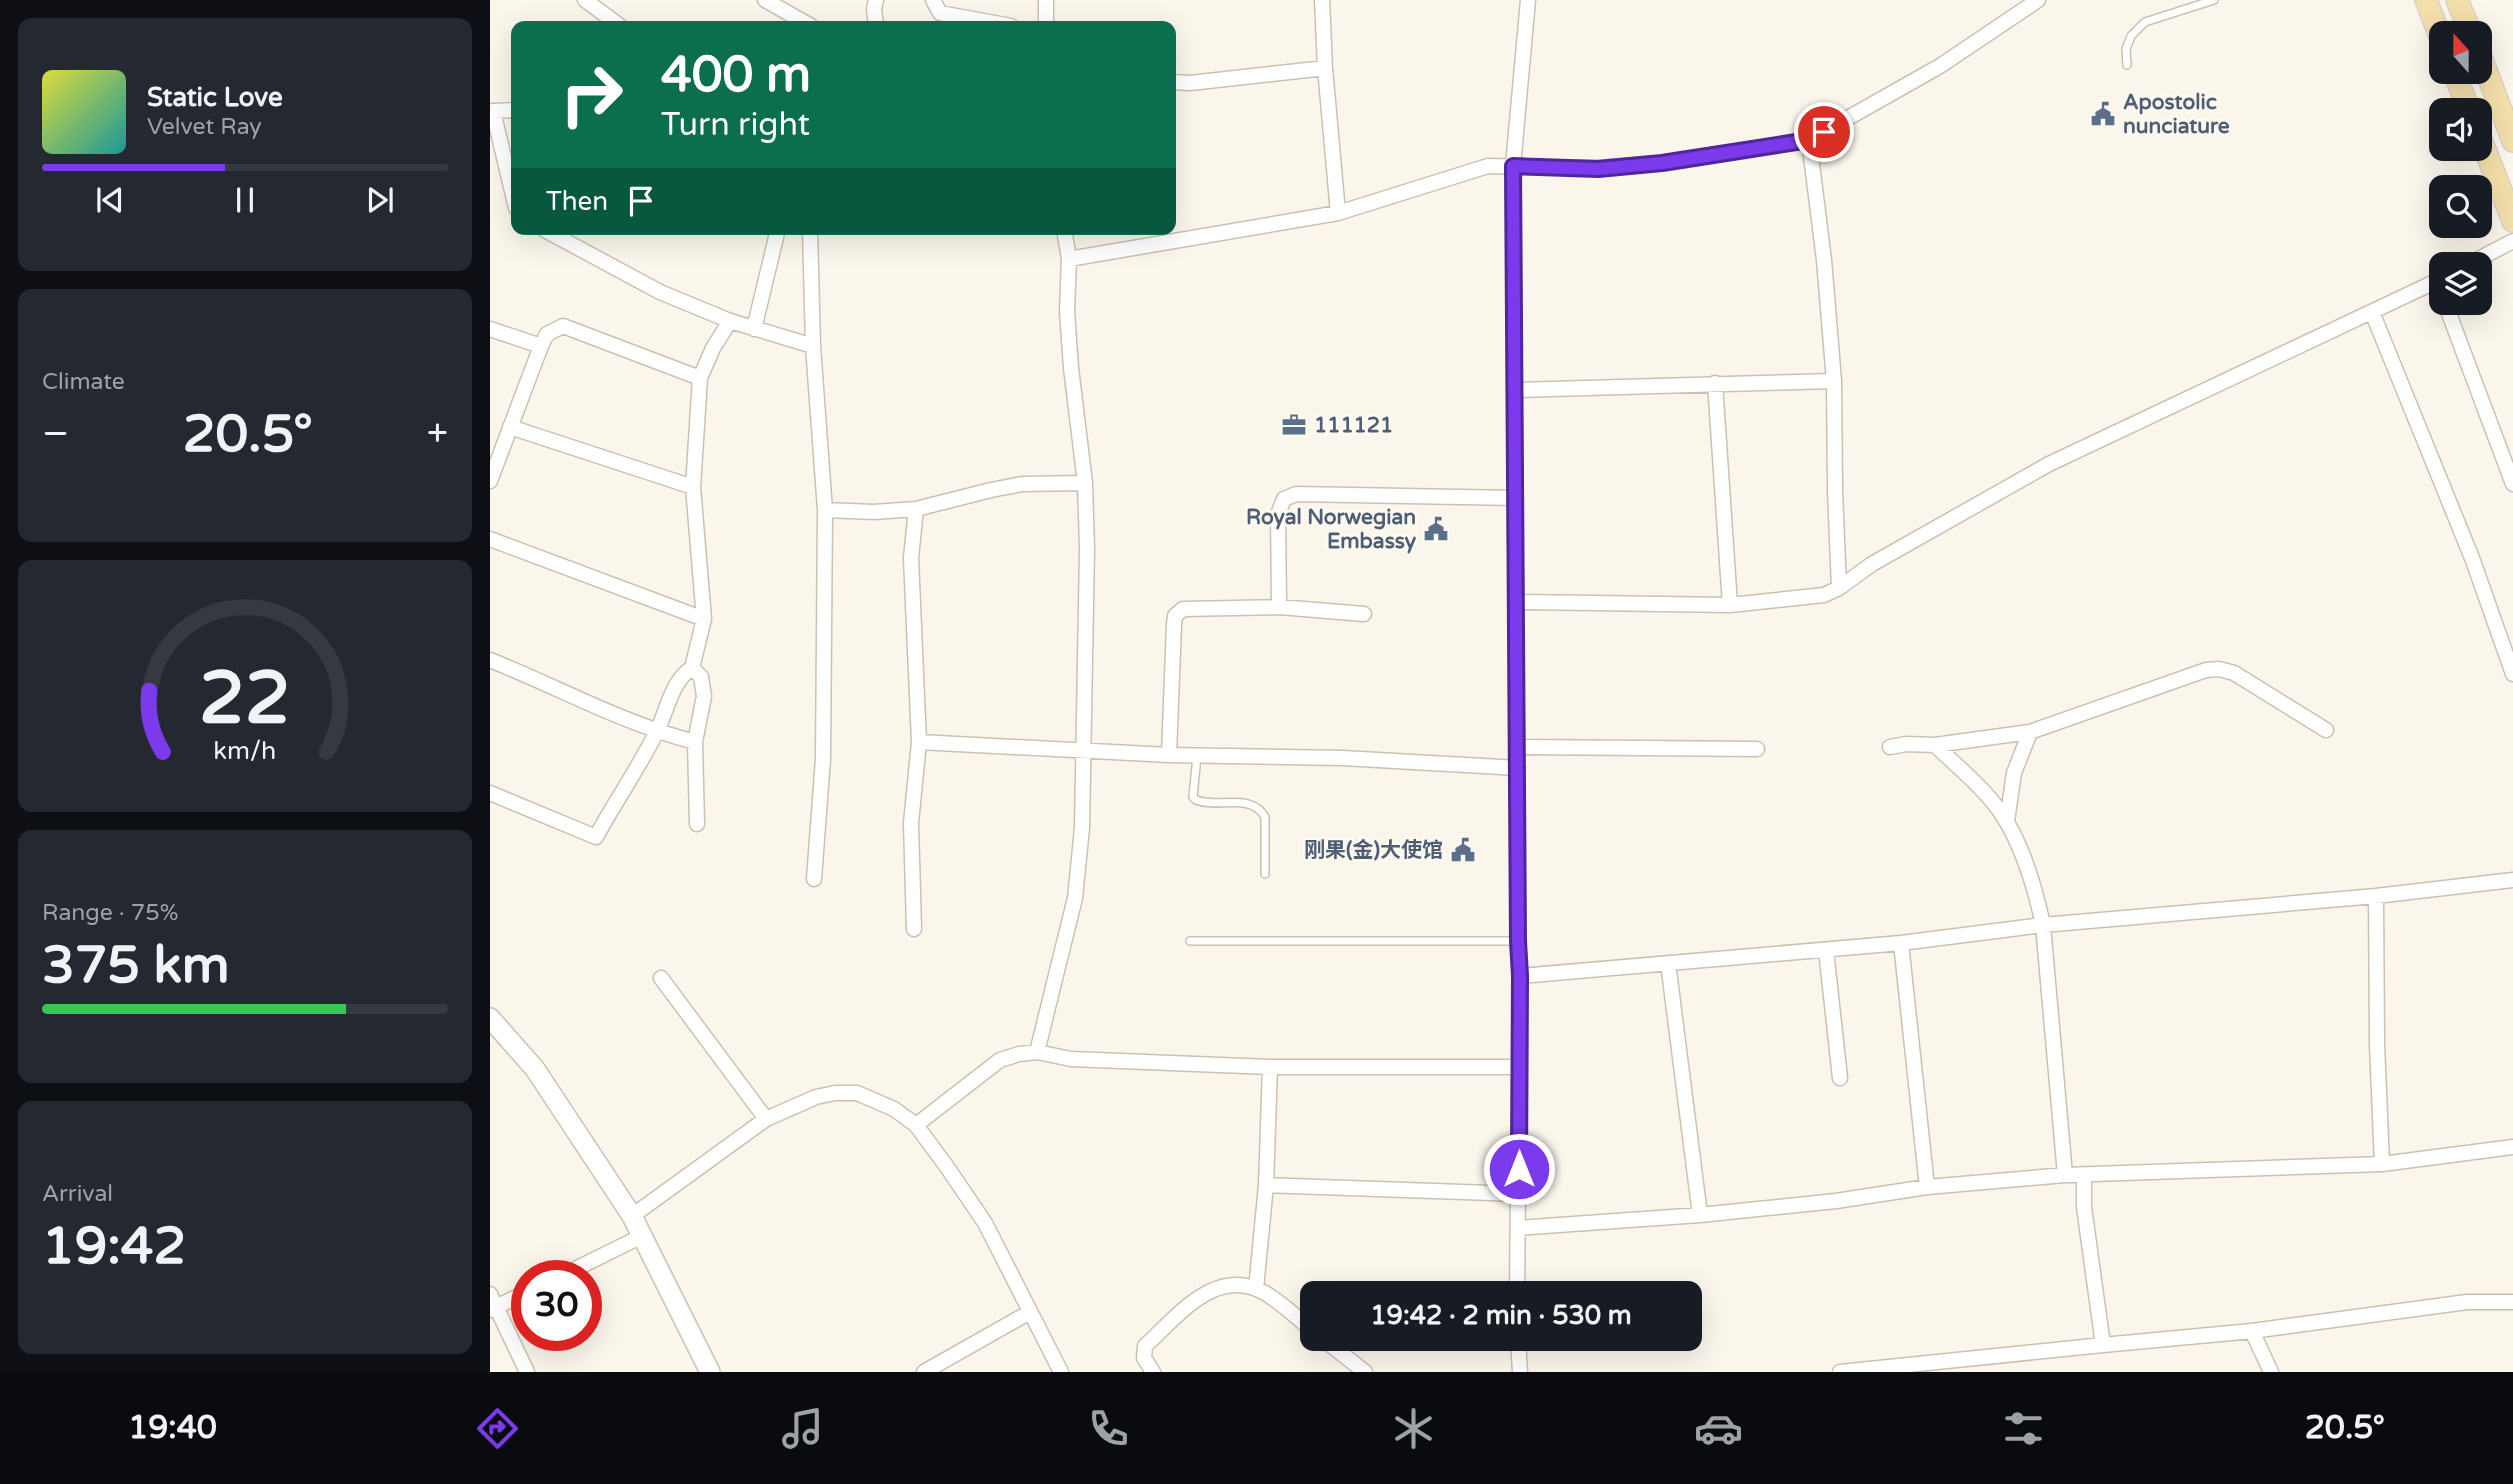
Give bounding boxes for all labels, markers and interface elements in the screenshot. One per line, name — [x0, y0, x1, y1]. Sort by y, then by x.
north arrow — [2429, 21, 2492, 84]
map controls — [2429, 21, 2492, 315]
text: 400 m — [661, 46, 811, 105]
icon: right — [546, 49, 637, 140]
text: Static Love — [147, 82, 283, 113]
place label: Apostolic nunciature — [2123, 90, 2230, 139]
button: sound — [2429, 98, 2492, 161]
public building icon: Apostolic nunciature — [2089, 100, 2117, 128]
pin — [1794, 102, 1854, 162]
text: Turn right — [661, 106, 810, 144]
text: Velvet Ray — [147, 113, 262, 141]
icon: arrive — [1805, 113, 1843, 151]
button: search — [2429, 175, 2492, 238]
icon: previous — [91, 181, 129, 219]
icon: pause — [226, 181, 264, 219]
icon: next — [361, 181, 399, 219]
icon: arrive — [622, 182, 660, 220]
text: Then — [546, 186, 608, 217]
button: layers — [2429, 252, 2492, 315]
text: Climate — [42, 368, 125, 396]
text: 20.5° — [183, 403, 313, 466]
text: − — [42, 411, 69, 457]
text: + — [427, 411, 448, 457]
office icon: 111121 — [1280, 411, 1308, 439]
place label: 111121 — [1314, 413, 1393, 438]
place label: Royal Norwegian Embassy — [1246, 505, 1417, 554]
public building icon: Royal Norwegian Embassy — [1422, 515, 1450, 543]
text: 22 — [199, 655, 291, 743]
text: km/h — [214, 736, 276, 766]
public building icon: 刚果(金)大使馆 — [1449, 836, 1477, 864]
place label: 刚果(金)大使馆 — [1304, 838, 1443, 863]
text: Range · 75% — [42, 899, 178, 927]
text: 375 km — [42, 934, 230, 997]
position arrow — [1482, 1132, 1556, 1206]
text: Arrival — [42, 1180, 113, 1208]
text: 19:42 — [42, 1215, 186, 1278]
speed limit sign: 30 — [511, 1260, 602, 1351]
text: 19:42 · 2 min · 530 m — [1370, 1300, 1632, 1331]
icon: directions — [473, 1404, 522, 1453]
icon: music — [778, 1404, 827, 1453]
icon: phone — [1084, 1404, 1133, 1453]
icon: climate — [1389, 1404, 1438, 1453]
icon: car — [1694, 1404, 1743, 1453]
icon: filters — [1999, 1404, 2048, 1453]
text: 19:40 — [128, 1409, 217, 1447]
text: 20.5° — [2305, 1409, 2385, 1447]

